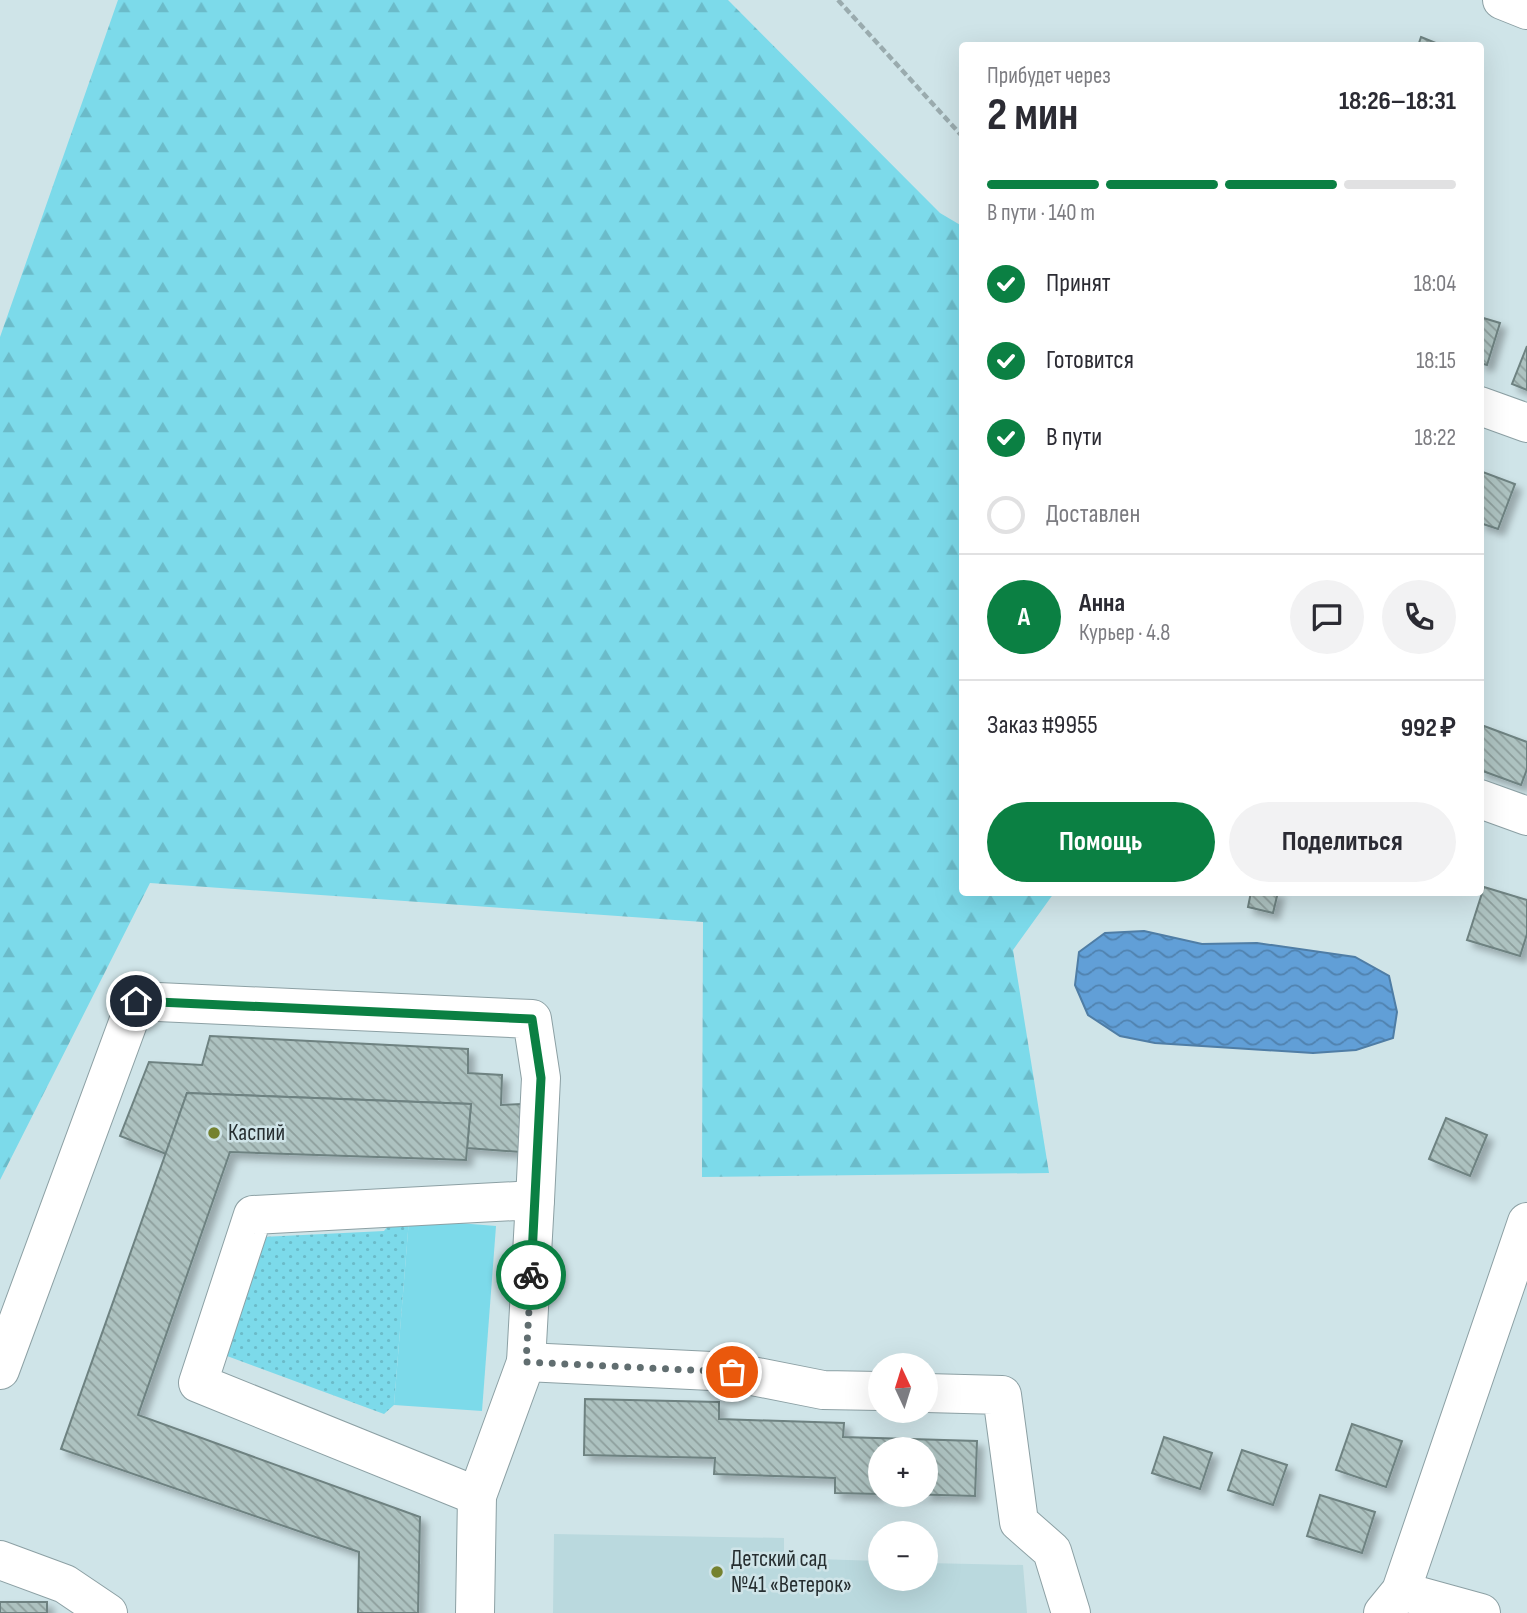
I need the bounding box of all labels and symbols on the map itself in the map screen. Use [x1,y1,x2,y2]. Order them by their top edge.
pin [106,971,166,1031]
place label: Каспий [228,1119,285,1147]
marker: Каспий [206,1125,222,1141]
courier [496,1240,566,1310]
pin [702,1342,762,1402]
north arrow [868,1353,938,1423]
place label: Детский сад №41 «Ветерок» [731,1545,852,1599]
marker: Детский сад №41 «Ветерок» [709,1564,725,1580]

